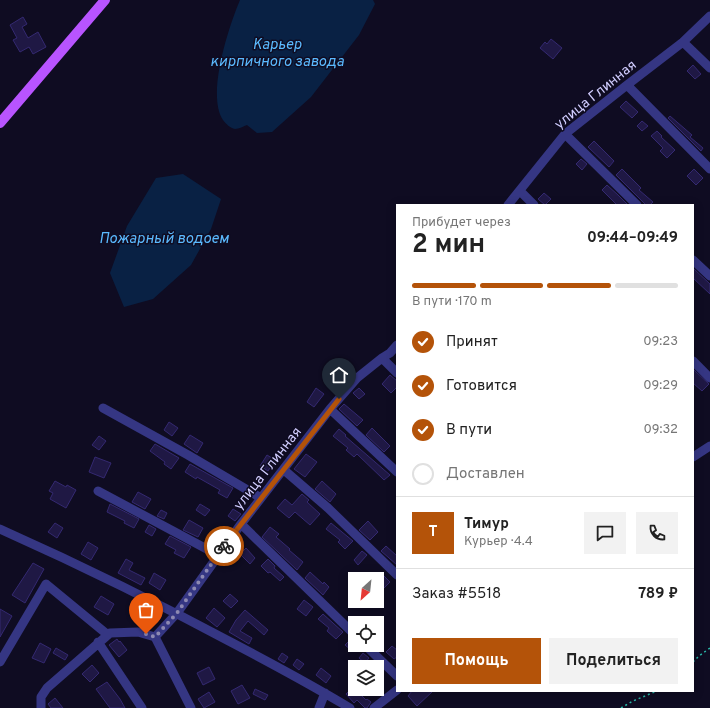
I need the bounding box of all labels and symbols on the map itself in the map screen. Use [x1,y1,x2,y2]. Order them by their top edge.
water label: Карьер кирпичного завода [210,36,344,72]
street label: улица Глинная [552,57,640,133]
water label: Пожарный водоем [99,230,230,249]
pin [322,358,356,399]
street label: улица Глинная [231,424,306,514]
courier [204,526,244,566]
north arrow [348,572,384,608]
pin [129,593,163,634]

